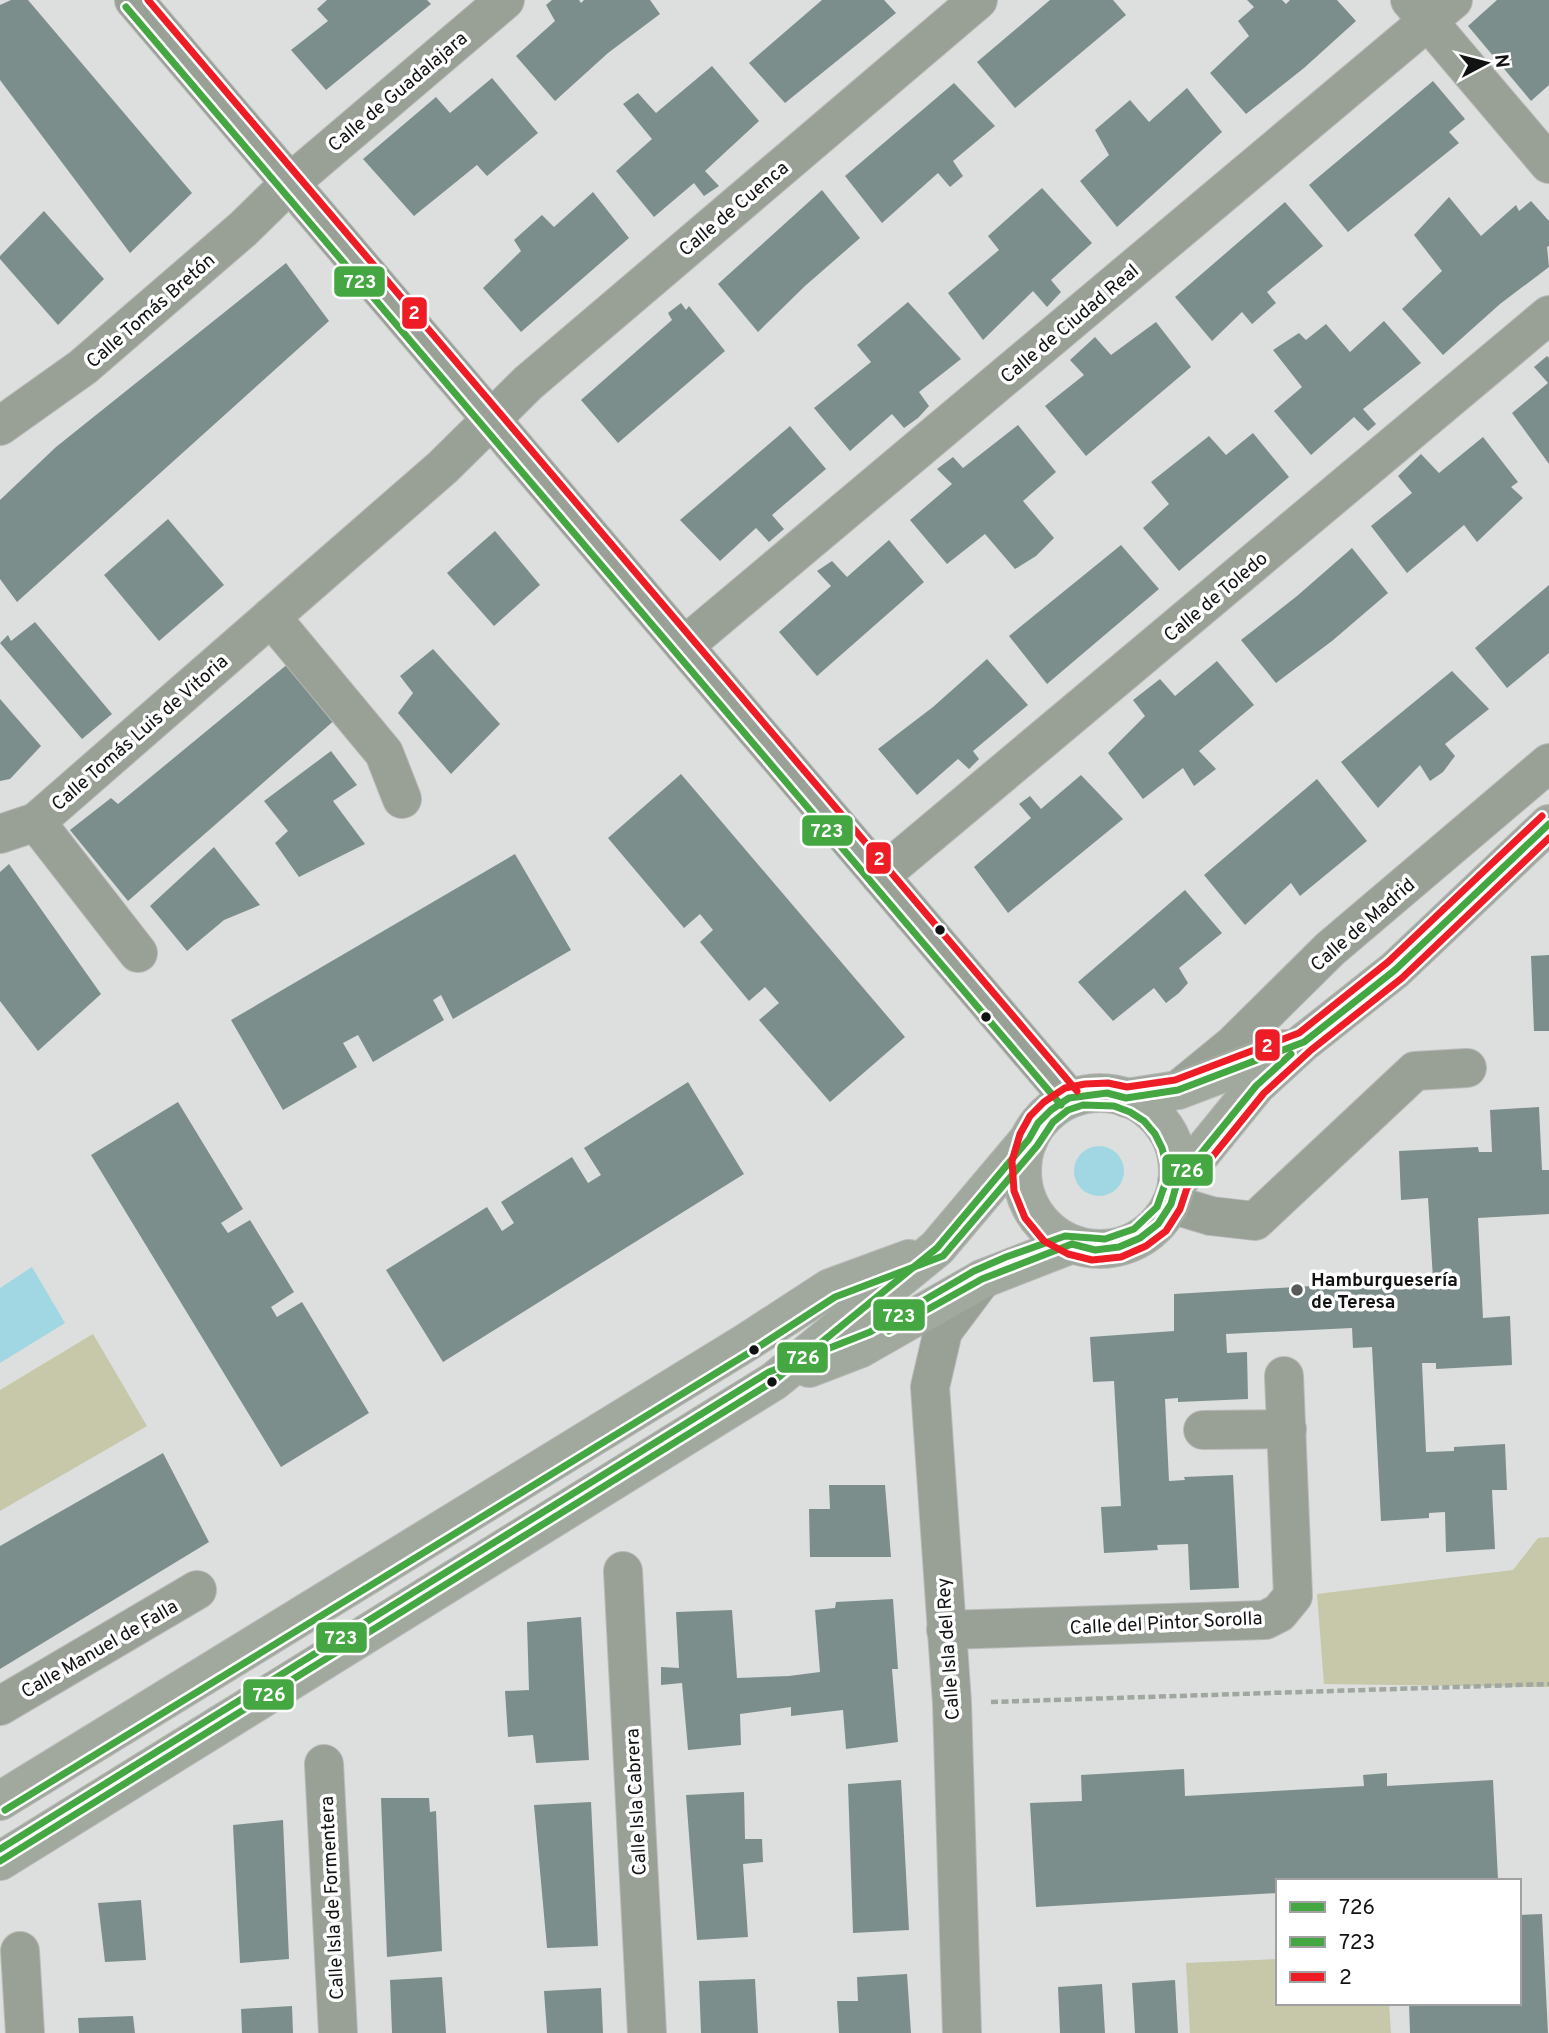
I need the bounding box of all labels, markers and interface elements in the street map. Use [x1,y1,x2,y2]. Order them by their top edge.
street label: Calle de Guadalajara [324,27,473,158]
north arrow [1451,28,1521,98]
text: N [1488,53,1514,69]
street label: Calle de Cuenca [675,157,794,262]
street label: Calle Tomás Bretón [82,249,221,374]
street label: Calle de Ciudad Real [996,260,1144,389]
line badge: 723 [333,265,386,298]
text: 723 [344,271,376,295]
line badge: 2 [401,296,428,330]
text: 2 [408,302,420,326]
street label: Calle de Toledo [1159,547,1273,648]
street label: Calle Tomás Luis de Vitoria [47,650,234,817]
line badge: 723 [801,814,854,847]
text: 723 [811,820,843,844]
line badge: 2 [865,841,892,875]
text: 2 [873,848,885,872]
street label: Calle de Madrid [1306,874,1421,977]
unlabelled marker [933,923,947,937]
unlabelled marker [979,1010,993,1024]
line badge: 2 [1254,1028,1281,1062]
text: 2 [1261,1035,1273,1059]
line badge: 726 [1161,1153,1214,1187]
text: 726 [1170,1160,1204,1184]
place label: Hamburguesería de Teresa [1311,1269,1458,1315]
marker: Hamburguesería de Teresa [1289,1282,1305,1298]
line badge: 723 [872,1298,926,1332]
text: 723 [883,1305,915,1329]
line badge: 726 [776,1341,829,1374]
unlabelled marker [747,1343,761,1357]
text: 726 [786,1347,820,1371]
unlabelled marker [765,1375,779,1389]
street label: Calle Isla del Rey [932,1577,966,1721]
street label: Calle Manuel de Falla [17,1595,183,1704]
street label: Calle del Pintor Sorolla [1069,1607,1263,1641]
line badge: 723 [315,1621,368,1654]
text: 723 [325,1627,357,1651]
line badge: 726 [242,1678,295,1711]
text: 726 [252,1684,286,1708]
street label: Calle Isla Cabrera [621,1728,653,1876]
street label: Calle Isla de Formentera [316,1795,350,2000]
legend [1276,1879,1521,2005]
text: 726 [1339,1895,1375,1922]
text: 723 [1339,1930,1375,1957]
text: 2 [1339,1965,1352,1992]

